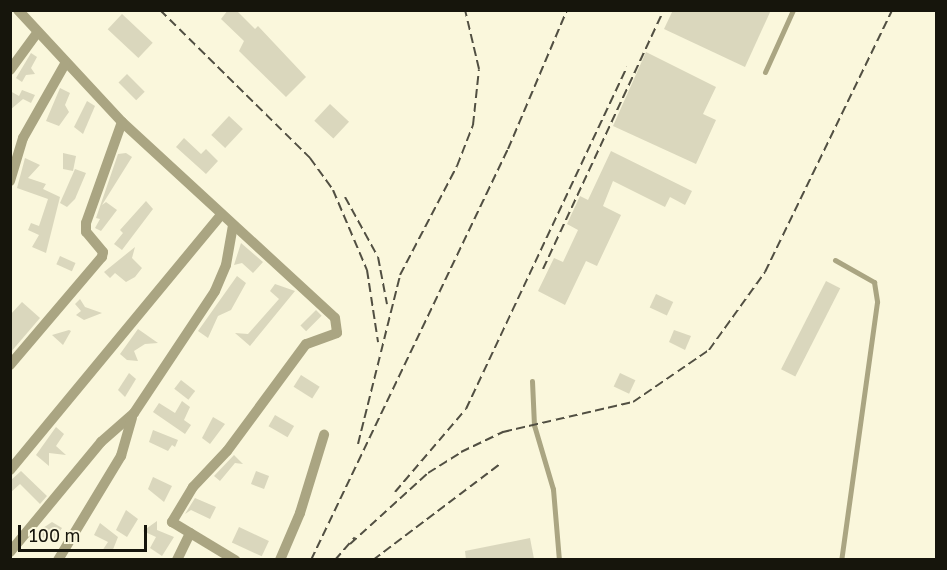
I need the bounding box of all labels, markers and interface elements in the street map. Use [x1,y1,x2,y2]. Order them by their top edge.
scale bar [21,513,150,551]
text: 100 m [29,524,80,546]

